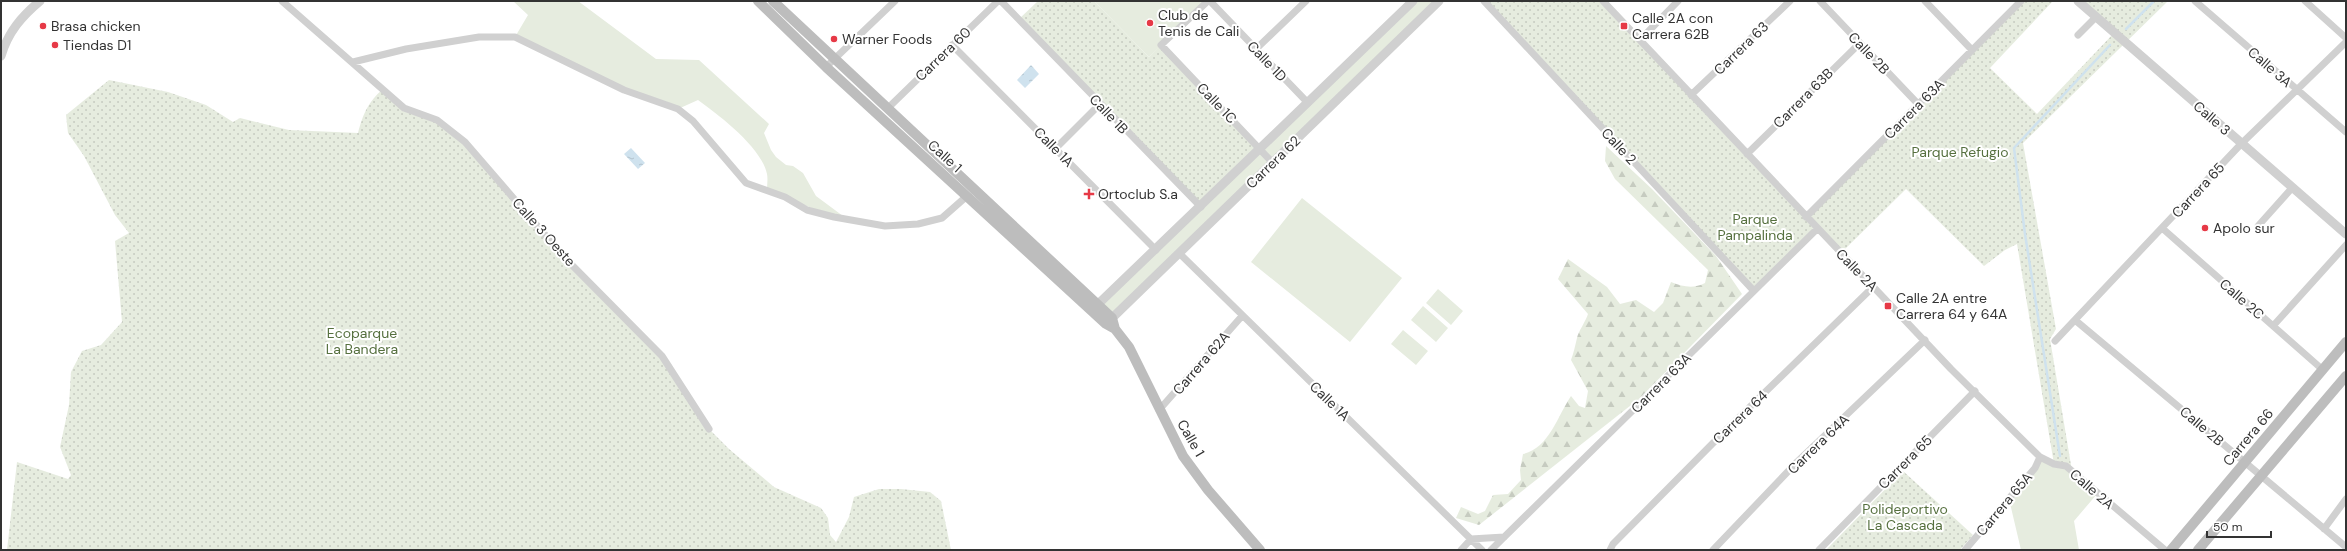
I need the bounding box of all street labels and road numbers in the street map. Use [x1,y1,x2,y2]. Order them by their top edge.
street label: Carrera 63 [1710,17,1772,79]
street label: Carrera 60 [911,23,975,85]
street label: Calle 2B [1844,28,1894,78]
street label: Calle 1D [1243,37,1291,85]
street label: Calle 3A [2244,43,2296,91]
street label: Carrera 63B [1769,64,1837,132]
street label: Carrera 63A [1880,75,1948,143]
street label: Calle 1C [1193,79,1241,127]
street label: Calle 1B [1086,90,1132,138]
street label: Calle 3 [2190,97,2234,139]
street label: Calle 1A [1030,123,1078,171]
street label: Calle 2 [1598,124,1640,168]
street label: Carrera 62 [1242,132,1304,192]
street label: Calle 1 [924,136,966,176]
street label: Carrera 65 [2168,159,2228,221]
street label: Calle 3 Oeste [508,194,580,270]
street label: Calle 2A [1832,245,1882,295]
street label: Calle 2C [2216,275,2268,323]
street label: Carrera 62A [1169,328,1233,398]
street label: Carrera 63A [1627,349,1695,417]
street label: Calle 1A [1306,377,1354,425]
street label: Carrera 64 [1709,386,1772,448]
street label: Calle 2B [2176,402,2228,450]
street label: Carrera 66 [2219,404,2277,470]
street label: Carrera 64A [1783,410,1853,478]
street label: Calle 1 [1173,416,1209,460]
street label: Carrera 65 [1874,431,1936,493]
street label: Calle 2A [2066,465,2118,513]
street label: Carrera 65A [1972,468,2036,540]

